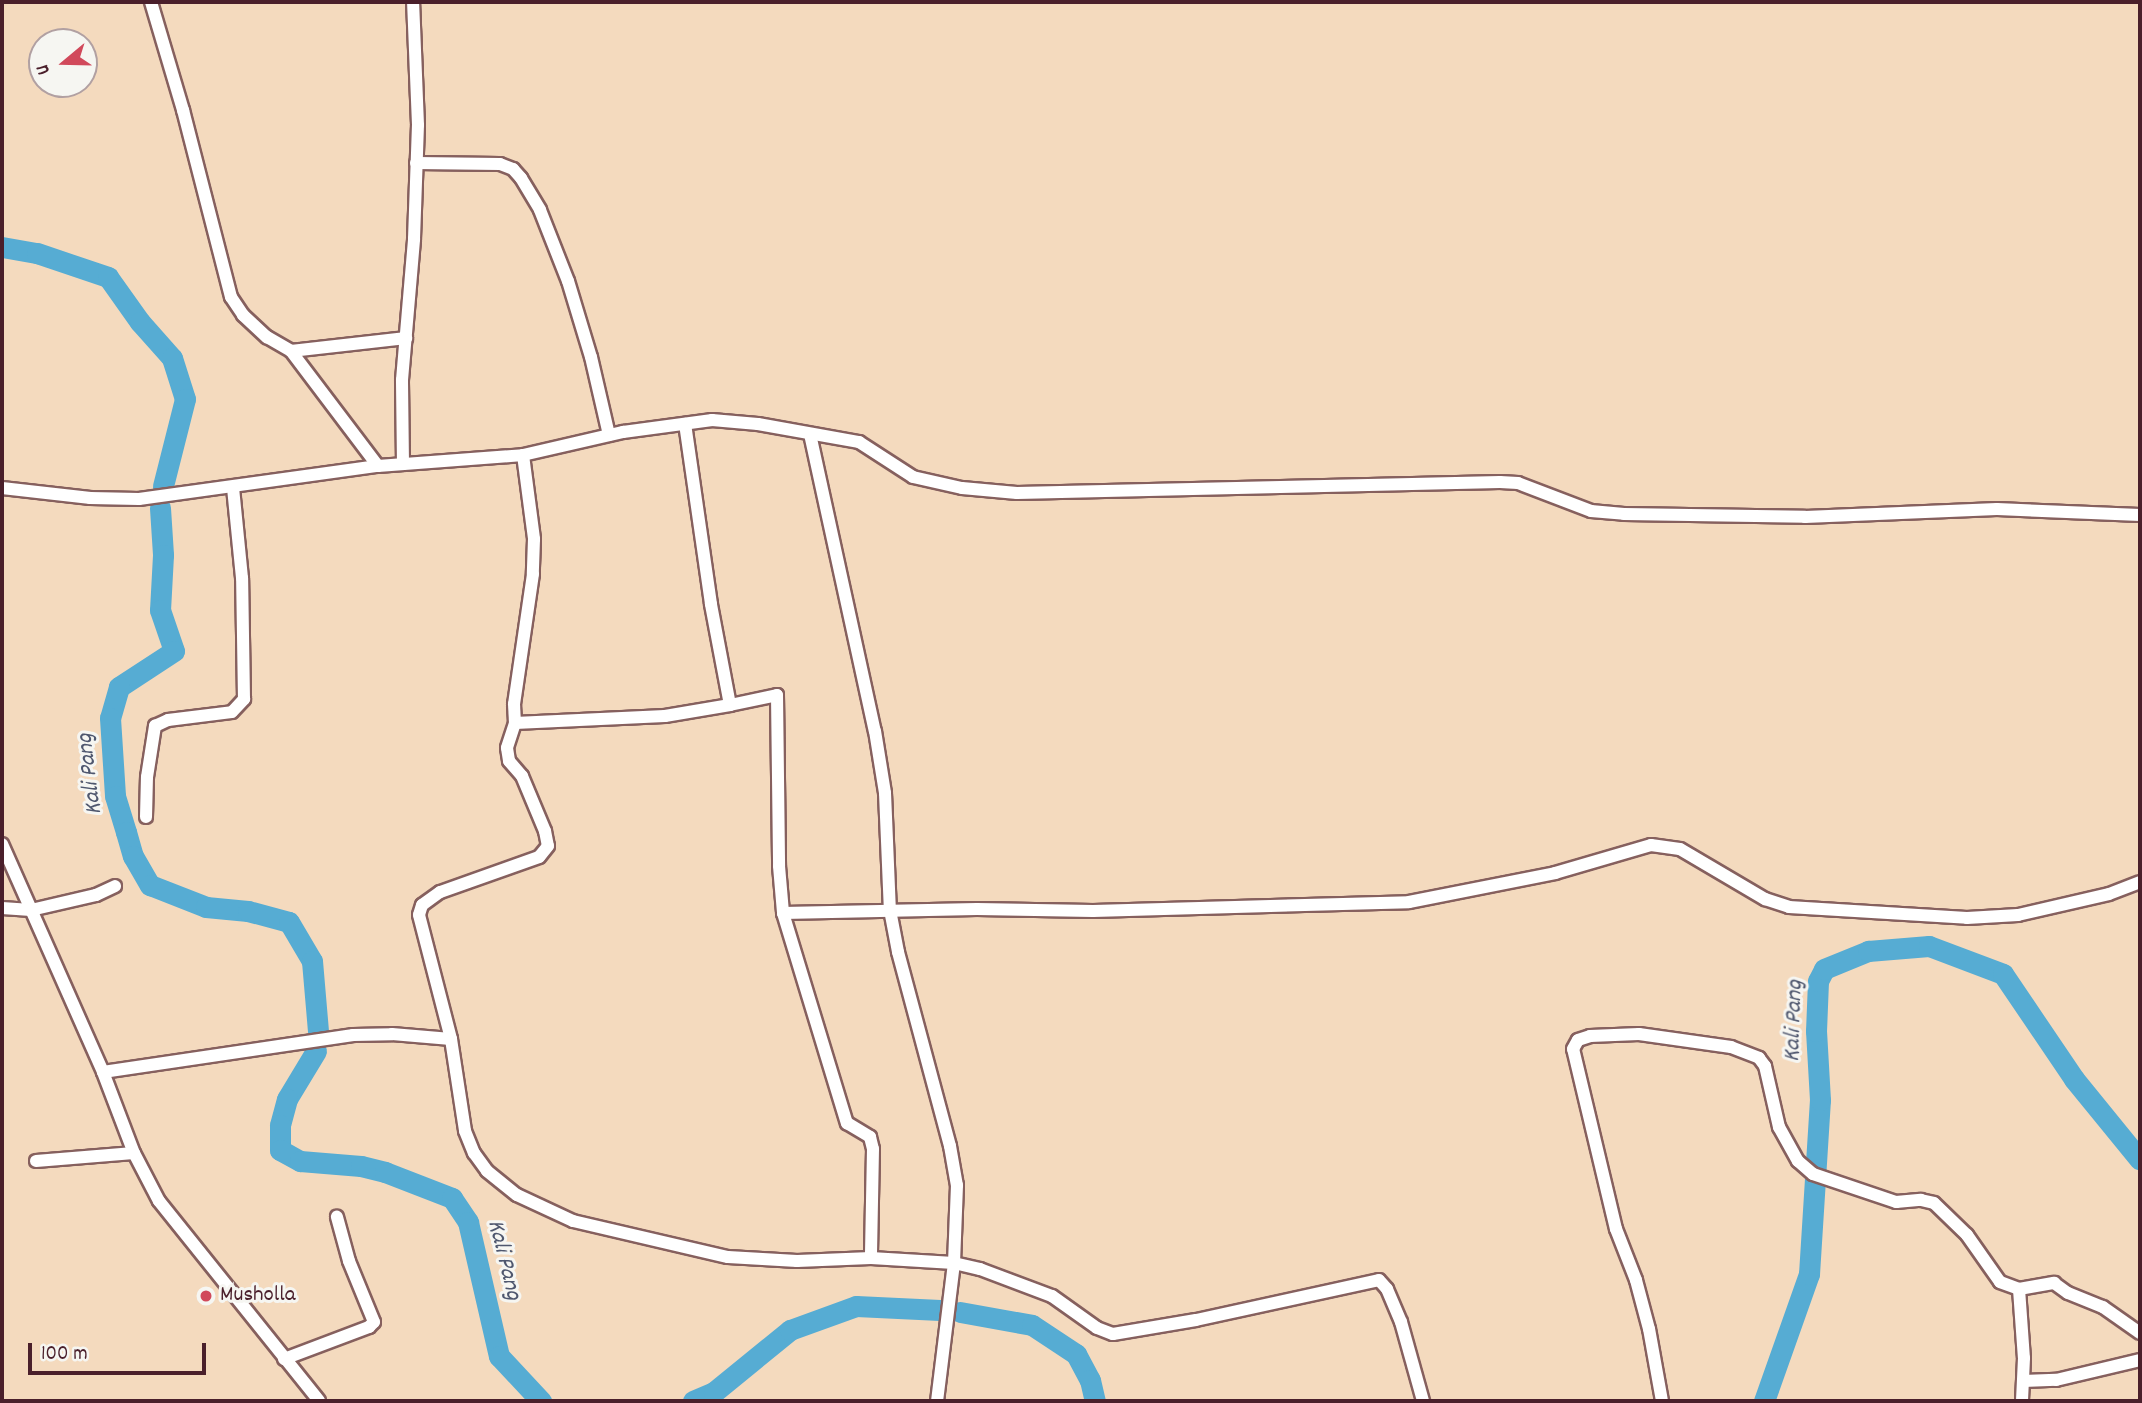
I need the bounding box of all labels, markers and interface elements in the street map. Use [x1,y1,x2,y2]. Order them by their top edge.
north arrow [28,28,98,98]
text: U [30,61,59,78]
water label: Kali Pang [72,732,110,816]
water label: Kali Pang [1779,980,1811,1062]
water label: Kali Pang [479,1217,527,1303]
place label: Musholla [220,1282,296,1310]
marker: Musholla [198,1288,214,1304]
scale bar [32,1330,210,1374]
text: 100 m [41,1340,88,1370]

